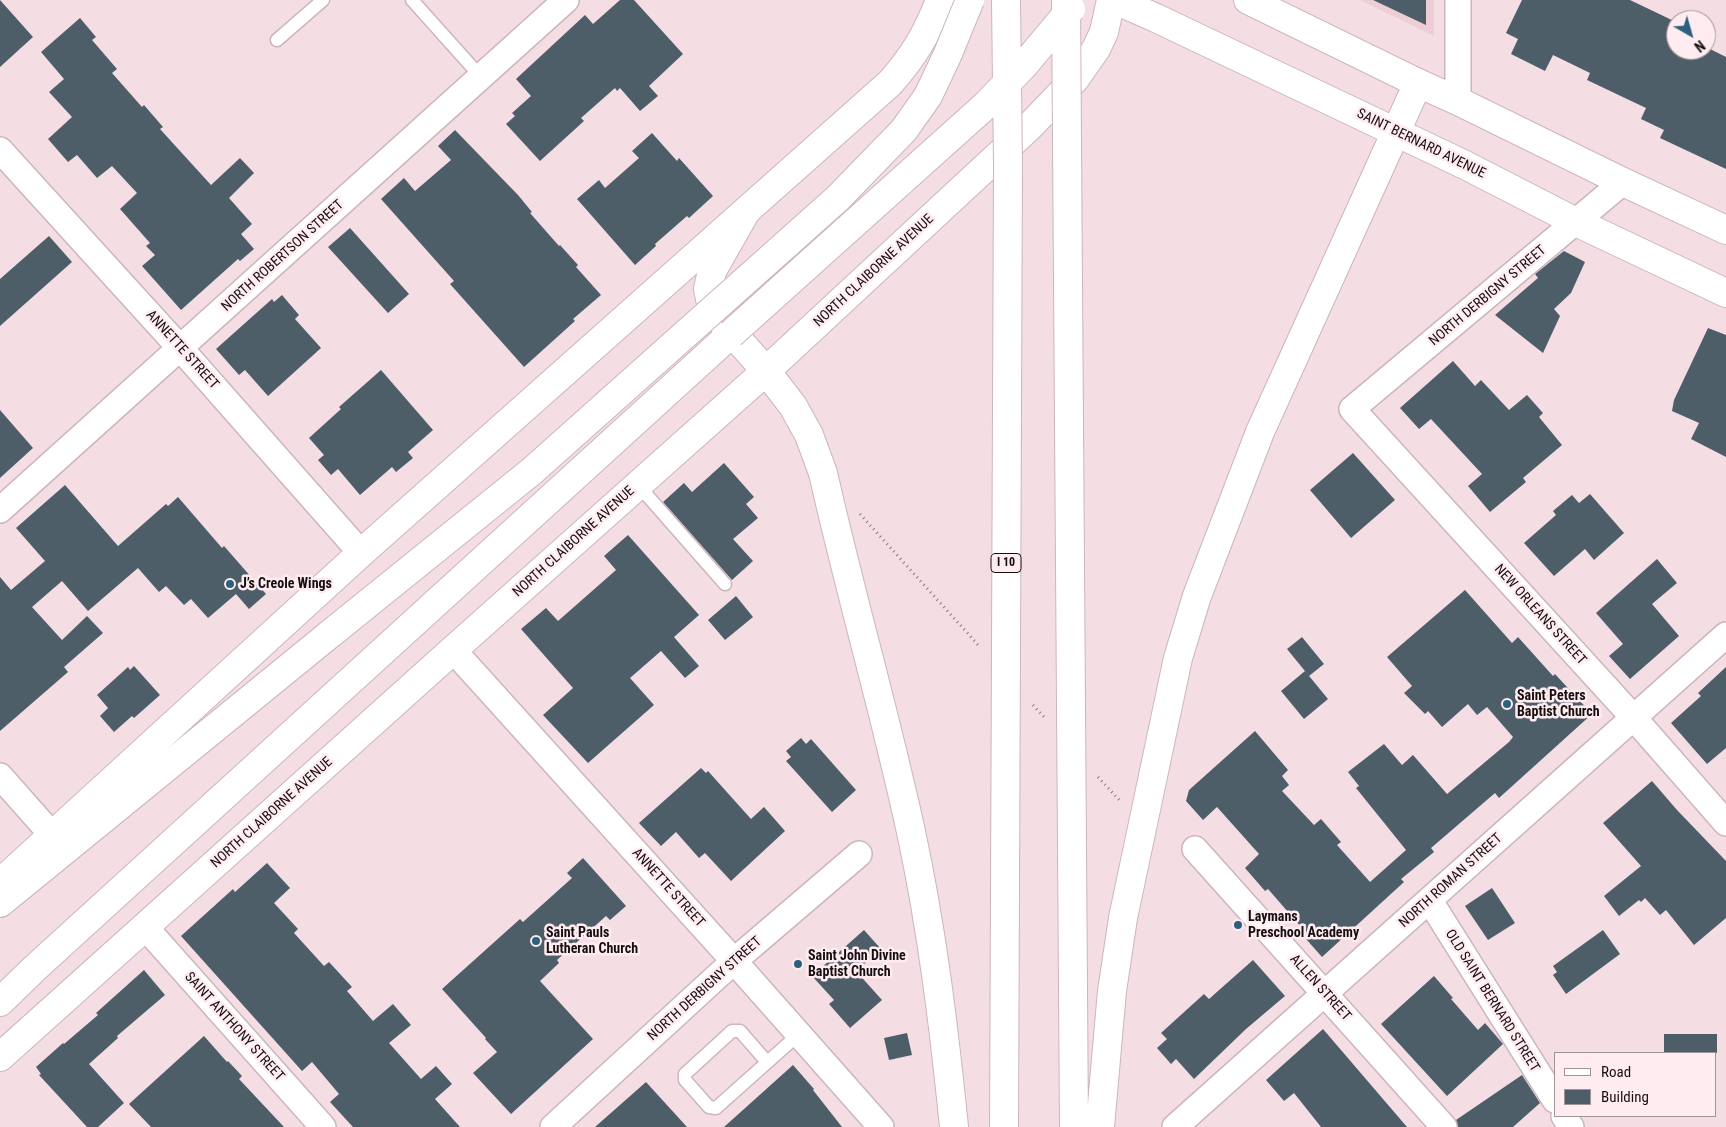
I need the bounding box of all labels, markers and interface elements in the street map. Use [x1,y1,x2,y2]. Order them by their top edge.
north arrow [1666,10,1716,60]
text: N [1691,37,1708,55]
street label: SAINT BERNARD AVENUE [1354,106,1488,182]
street label: NORTH ROBERTSON STREET [218,197,348,315]
street label: NORTH CLAIBORNE AVENUE [811,211,937,331]
street label: NORTH DERBIGNY STREET [1426,242,1550,350]
street label: ANNETTE STREET [142,307,222,393]
street label: NORTH CLAIBORNE AVENUE [510,483,638,601]
road number: I 10 [991,554,1021,572]
street label: NEW ORLEANS STREET [1490,561,1590,669]
place label: J’s Creole Wings [240,576,332,592]
marker: J’s Creole Wings [224,578,236,590]
place label: Saint Peters Baptist Church [1517,688,1600,720]
marker: Saint Peters Baptist Church [1501,698,1513,710]
street label: NORTH CLAIBORNE AVENUE [208,754,336,872]
street label: NORTH ROMAN STREET [1396,830,1506,932]
street label: ANNETTE STREET [628,845,708,931]
place label: Laymans Preschool Academy [1248,909,1359,942]
marker: Laymans Preschool Academy [1232,919,1244,931]
place label: Saint Pauls Lutheran Church [546,925,638,958]
street label: OLD SAINT BERNARD STREET [1441,927,1543,1075]
street label: NORTH DERBIGNY STREET [645,933,765,1045]
marker: Saint Pauls Lutheran Church [530,935,542,947]
place label: Saint John Divine Baptist Church [808,948,906,980]
street label: ALLEN STREET [1286,951,1354,1025]
marker: Saint John Divine Baptist Church [792,958,804,970]
street label: SAINT ANTHONY STREET [181,969,287,1085]
legend [1554,1052,1716,1117]
text: Road [1601,1063,1631,1081]
text: Building [1601,1088,1649,1106]

